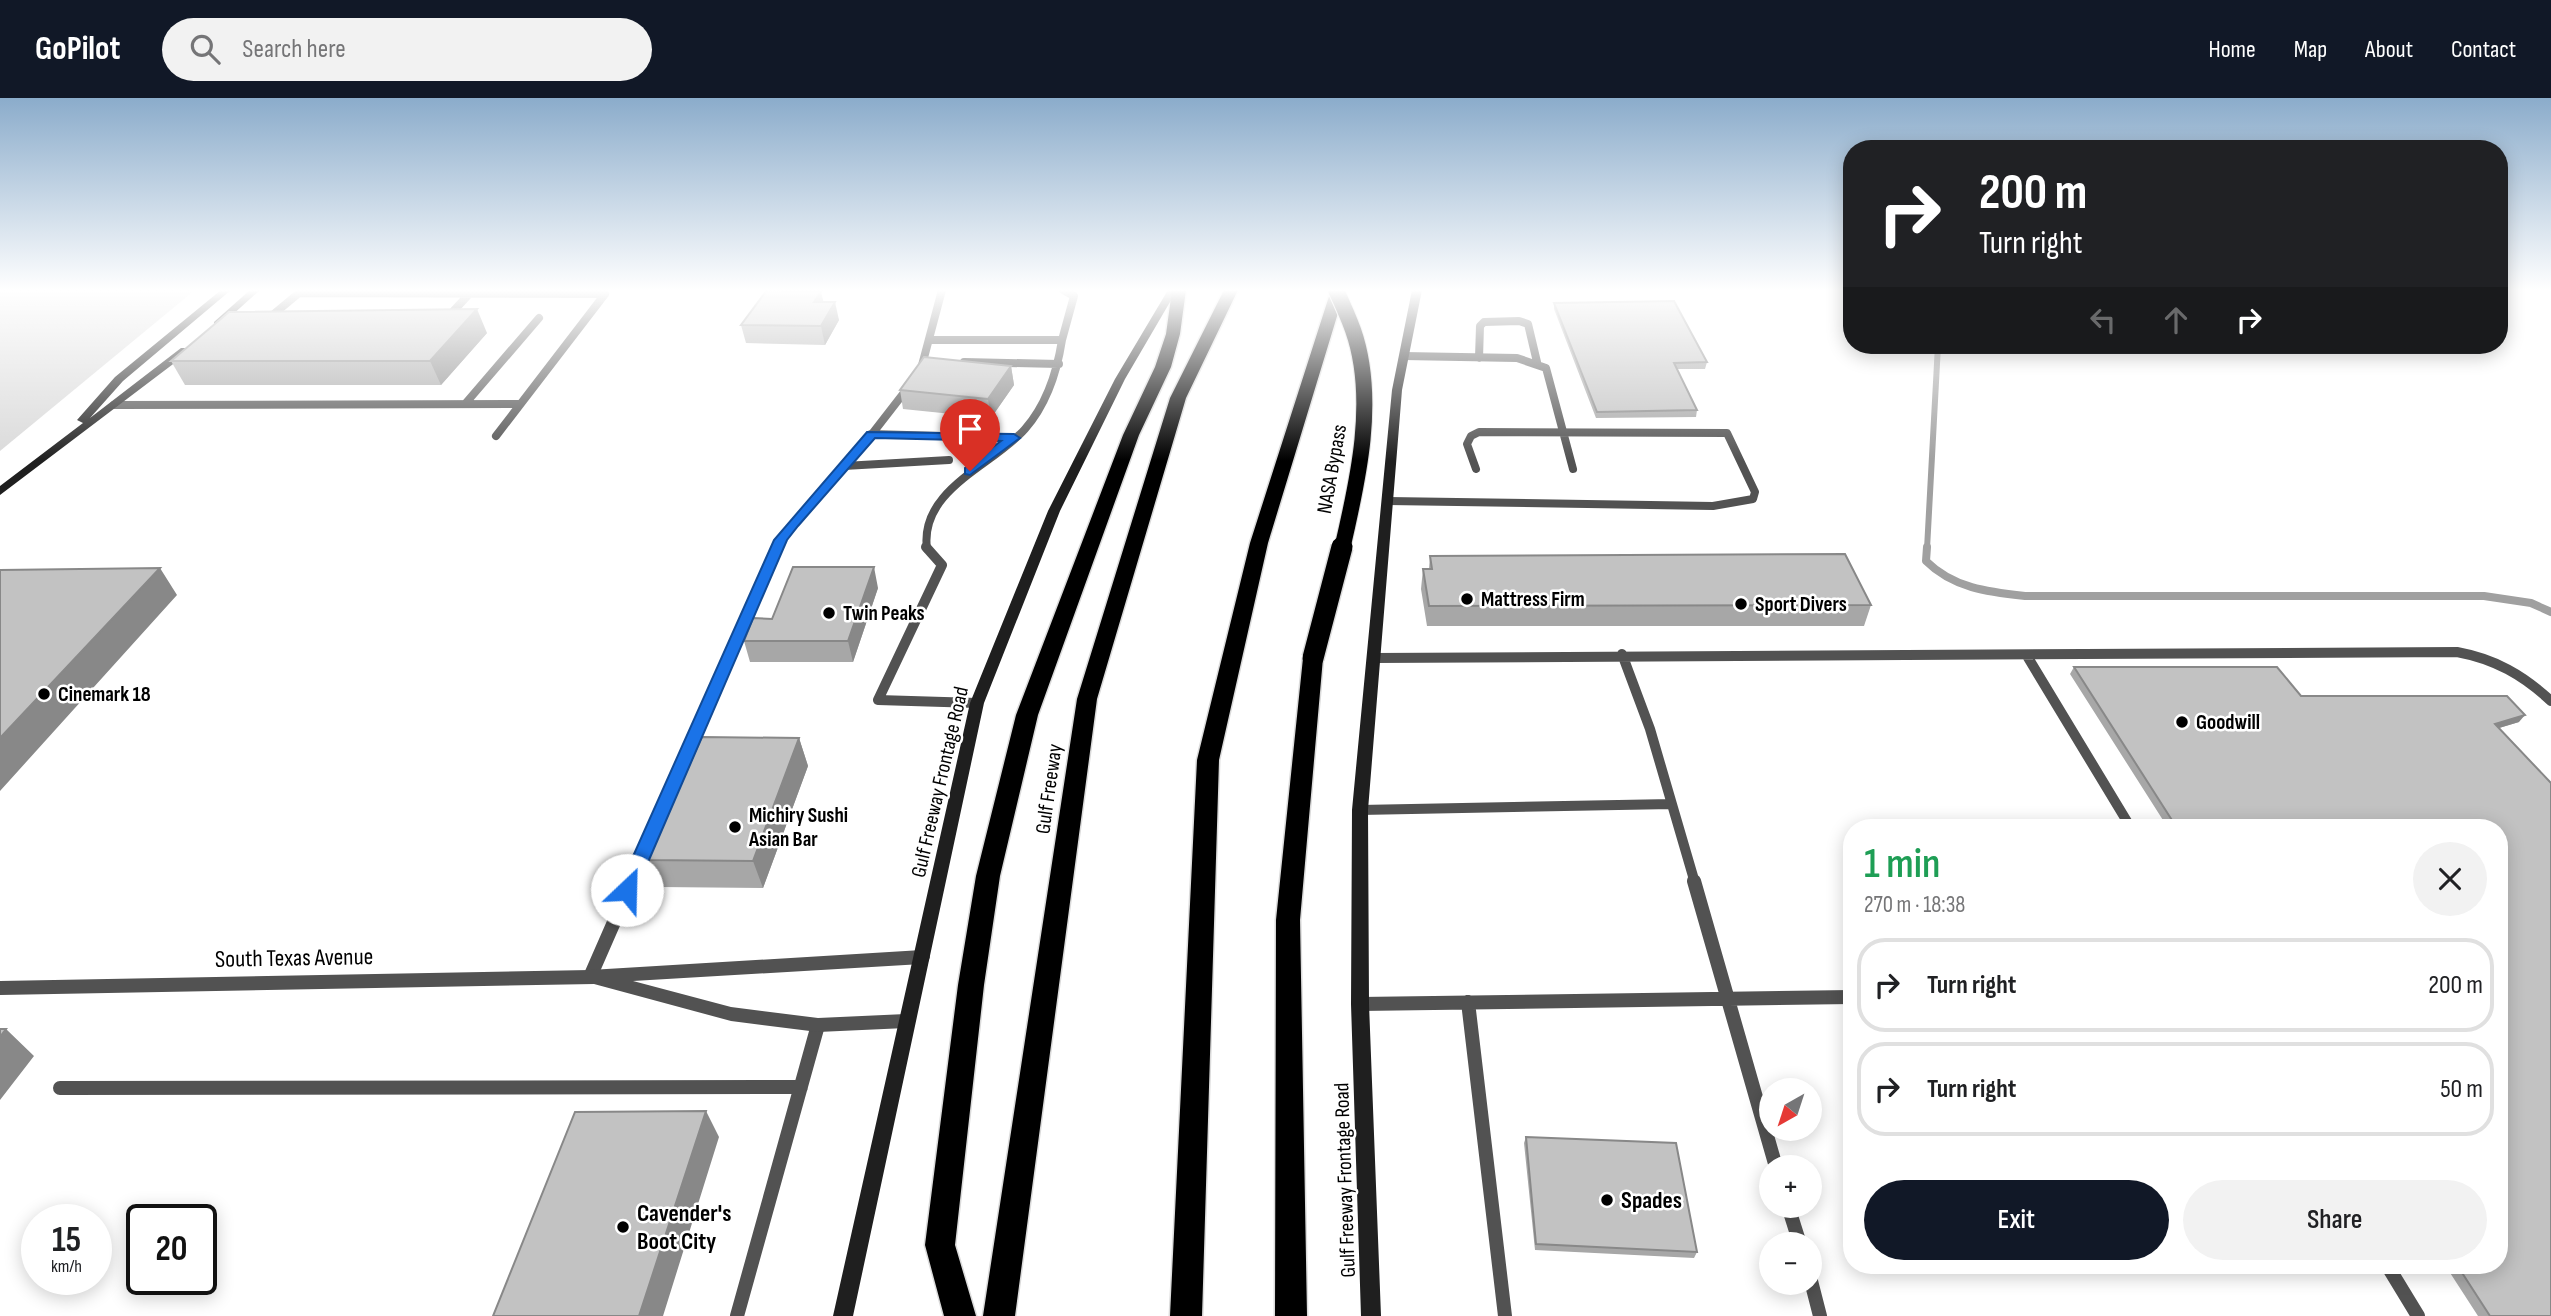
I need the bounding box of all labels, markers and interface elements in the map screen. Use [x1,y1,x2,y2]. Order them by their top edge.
search box [162,18,652,81]
text: GoPilot [35,29,120,69]
icon: search [186,30,224,68]
text: Search here [242,34,346,65]
text: Home [2208,35,2256,64]
text: Map [2294,35,2327,64]
text: About [2365,35,2413,64]
text: Contact [2451,35,2516,64]
text: 200 m [1979,164,2087,223]
icon: right [1864,168,1955,259]
text: Turn right [1979,224,2083,263]
icon: left [2084,301,2122,339]
icon: ahead [2157,301,2195,339]
icon: right [2230,301,2268,339]
pin [940,399,1000,471]
icon: arrive [951,410,989,448]
street label: NASA Bypass [1312,423,1352,515]
place label: Mattress Firm [1481,587,1585,612]
marker: Mattress Firm [1459,591,1475,607]
place label: Sport Divers [1755,592,1847,617]
marker: Sport Divers [1733,596,1749,612]
place label: Twin Peaks [843,601,925,626]
marker: Twin Peaks [821,605,837,621]
place label: Cinemark 18 [58,682,151,707]
street label: Gulf Freeway Frontage Road [906,684,974,880]
marker: Cinemark 18 [36,686,52,702]
place label: Goodwill [2196,710,2260,735]
marker: Goodwill [2174,714,2190,730]
street label: Gulf Freeway [1030,742,1068,836]
place label: Michiry Sushi Asian Bar [748,803,848,852]
marker: Michiry Sushi Asian Bar [727,819,743,835]
text: 1 min [1864,839,1940,890]
button: close [2413,842,2487,916]
position arrow [590,853,664,927]
text: 270 m · 18:38 [1864,891,1965,919]
street label: South Texas Avenue [215,942,373,974]
icon: right [1868,966,1906,1004]
text: Turn right [1927,970,2016,1001]
text: 200 m [2428,970,2483,1001]
icon: right [1868,1070,1906,1108]
text: Turn right [1927,1074,2016,1105]
text: 50 m [2440,1074,2483,1105]
north arrow [1759,1078,1822,1141]
map controls [1759,1078,1822,1295]
street label: Gulf Freeway Frontage Road [1329,1082,1361,1278]
button: + [1759,1155,1822,1218]
button: Exit [1864,1180,2169,1260]
button: Share [2183,1180,2487,1260]
place label: Spades [1621,1186,1682,1215]
marker: Spades [1599,1192,1615,1208]
place label: Cavender's Boot City [637,1199,731,1256]
speed limit sign: 20 [126,1204,217,1295]
text: 15 [52,1219,81,1262]
marker: Cavender's Boot City [615,1219,631,1235]
button: − [1759,1232,1822,1295]
text: km/h [51,1256,82,1277]

